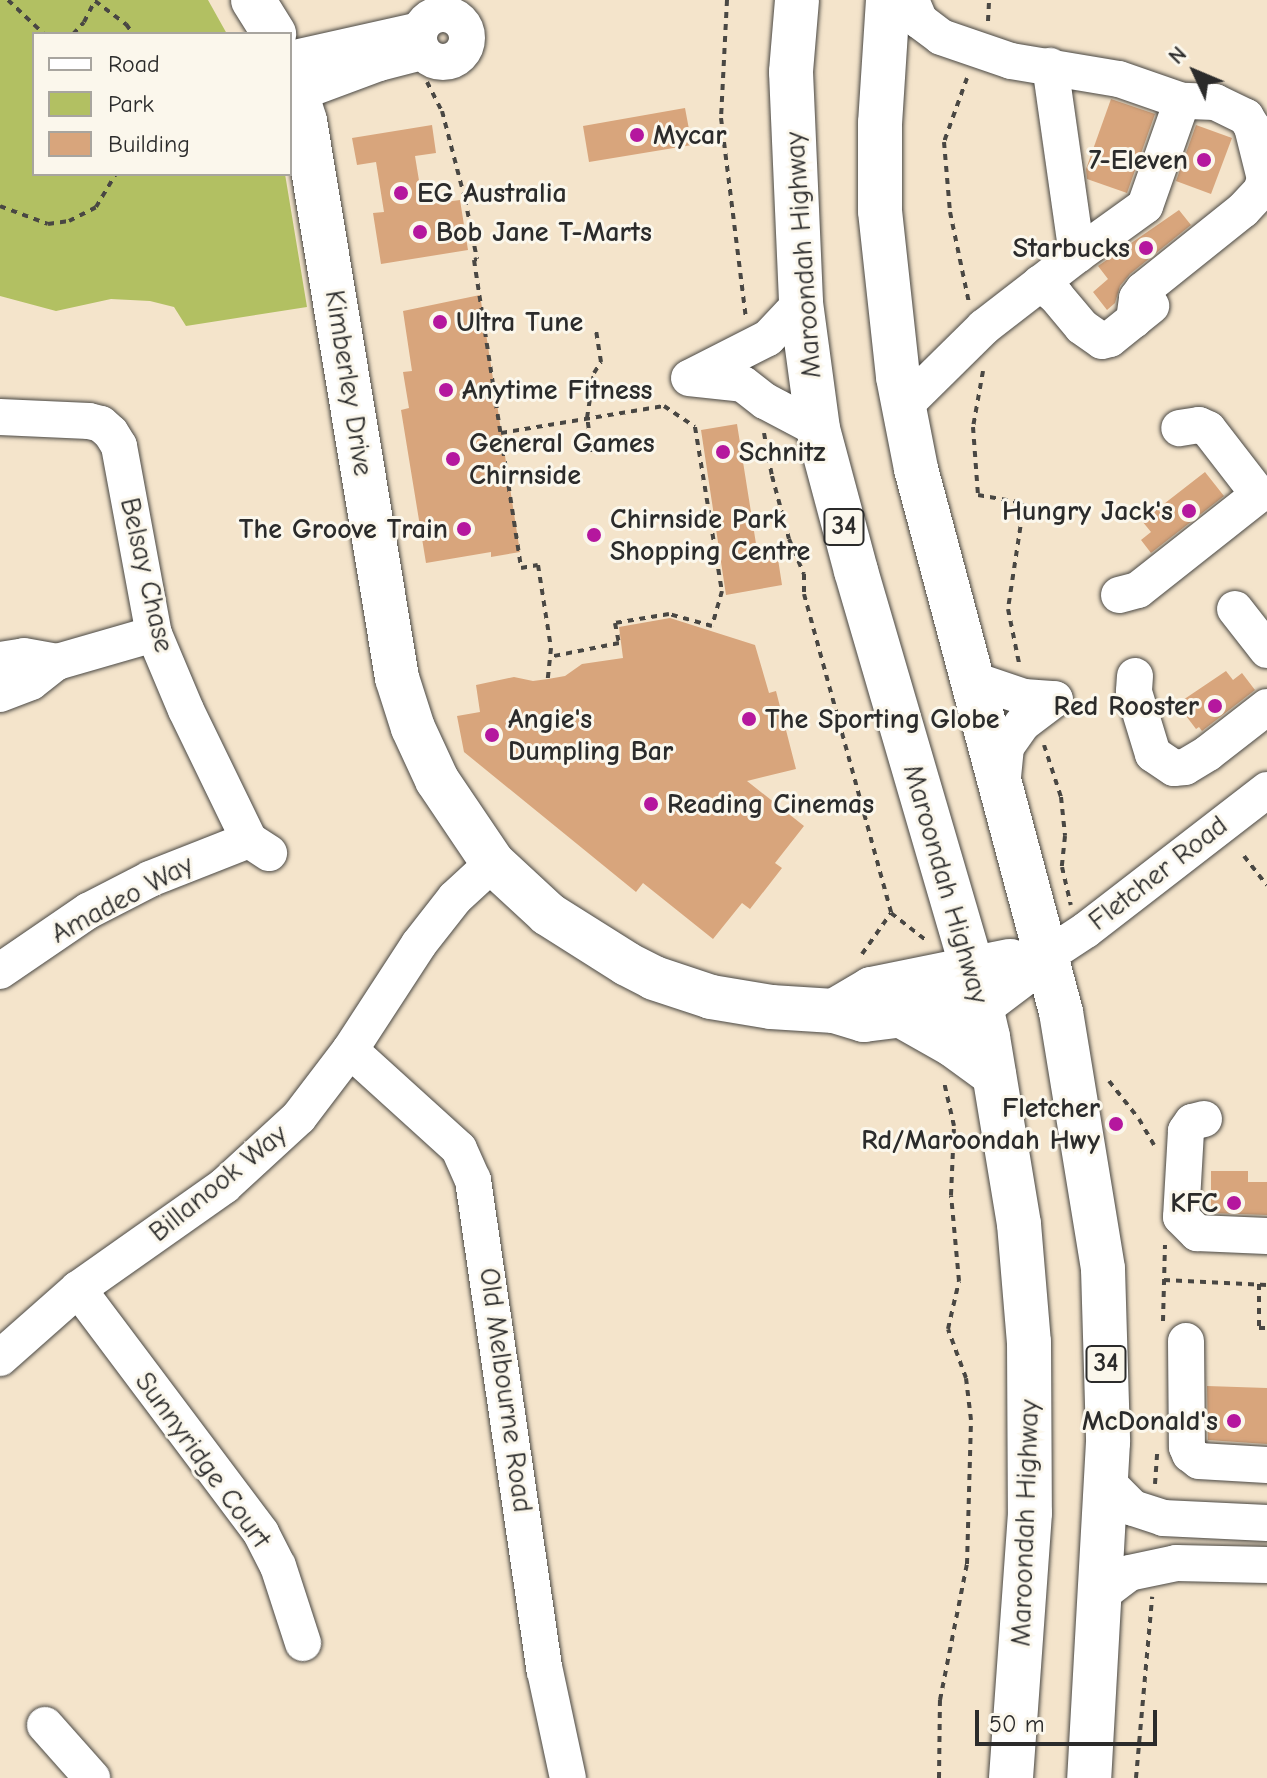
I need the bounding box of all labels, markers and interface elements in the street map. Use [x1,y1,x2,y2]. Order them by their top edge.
legend [32,32,292,176]
north arrow [1155,32,1235,112]
text: N [1163,41,1192,70]
text: Road [108,50,160,78]
text: Park [108,90,154,118]
place label: Mycar [653,118,727,152]
marker: Mycar [628,126,646,144]
text: Building [108,130,190,158]
street label: Maroondah Highway [778,131,828,379]
place label: 7-Eleven [1089,143,1188,177]
marker: 7-Eleven [1195,151,1213,169]
place label: EG Australia [417,176,567,210]
marker: EG Australia [392,184,410,202]
place label: Bob Jane T-Marts [436,215,652,249]
marker: Bob Jane T-Marts [411,223,429,241]
place label: Starbucks [1013,231,1130,265]
marker: Starbucks [1137,239,1155,257]
street label: Kimberley Drive [318,288,380,478]
place label: Ultra Tune [456,305,583,339]
marker: Ultra Tune [431,313,449,331]
place label: Anytime Fitness [462,373,652,407]
marker: Anytime Fitness [437,381,455,399]
place label: General Games Chirnside [469,426,655,492]
place label: Schnitz [739,435,825,469]
marker: Schnitz [714,443,732,461]
marker: General Games Chirnside [444,450,462,468]
street label: Belsay Chase [113,494,181,656]
place label: Hungry Jack's [1002,494,1173,528]
place label: Chirnside Park Shopping Centre [610,502,810,568]
marker: Hungry Jack's [1180,502,1198,520]
road number: 34 [822,505,866,549]
place label: The Groove Train [239,512,448,546]
marker: The Groove Train [455,520,473,538]
marker: Chirnside Park Shopping Centre [585,526,603,544]
place label: Red Rooster [1054,689,1199,723]
marker: Red Rooster [1206,697,1224,715]
place label: Angie's Dumpling Bar [508,702,673,768]
place label: The Sporting Globe [765,702,1000,736]
marker: The Sporting Globe [740,710,758,728]
marker: Angie's Dumpling Bar [483,726,501,744]
street label: Maroondah Highway [896,761,996,1007]
place label: Reading Cinemas [667,787,874,821]
marker: Reading Cinemas [642,795,660,813]
street label: Fletcher Road [1082,808,1234,938]
street label: Amadeo Way [45,847,199,951]
place label: Fletcher Rd/Maroondah Hwy [861,1091,1100,1157]
marker: Fletcher Rd/Maroondah Hwy [1107,1115,1125,1133]
street label: Billanook Way [142,1117,294,1249]
place label: KFC [1170,1186,1218,1220]
marker: KFC [1225,1194,1243,1212]
street label: Old Melbourne Road [472,1266,540,1514]
road number: 34 [1084,1342,1128,1386]
street label: Sunnyridge Court [128,1365,278,1555]
street label: Maroondah Highway [1004,1399,1046,1647]
place label: McDonald's [1082,1404,1218,1438]
marker: McDonald's [1225,1412,1243,1430]
scale bar [979,1694,1161,1744]
text: 50 m [989,1710,1045,1738]

